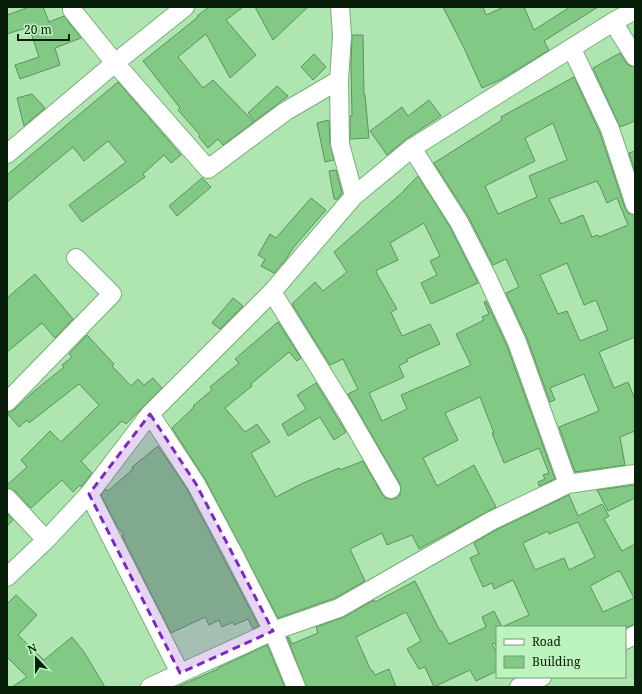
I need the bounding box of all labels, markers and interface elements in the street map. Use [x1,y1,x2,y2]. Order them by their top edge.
scale bar [18,16,69,42]
text: 20 m [24,21,52,38]
legend [496,626,626,678]
text: Road [532,633,562,650]
north arrow [16,638,56,678]
text: N [25,640,39,657]
text: Building [532,653,581,670]

